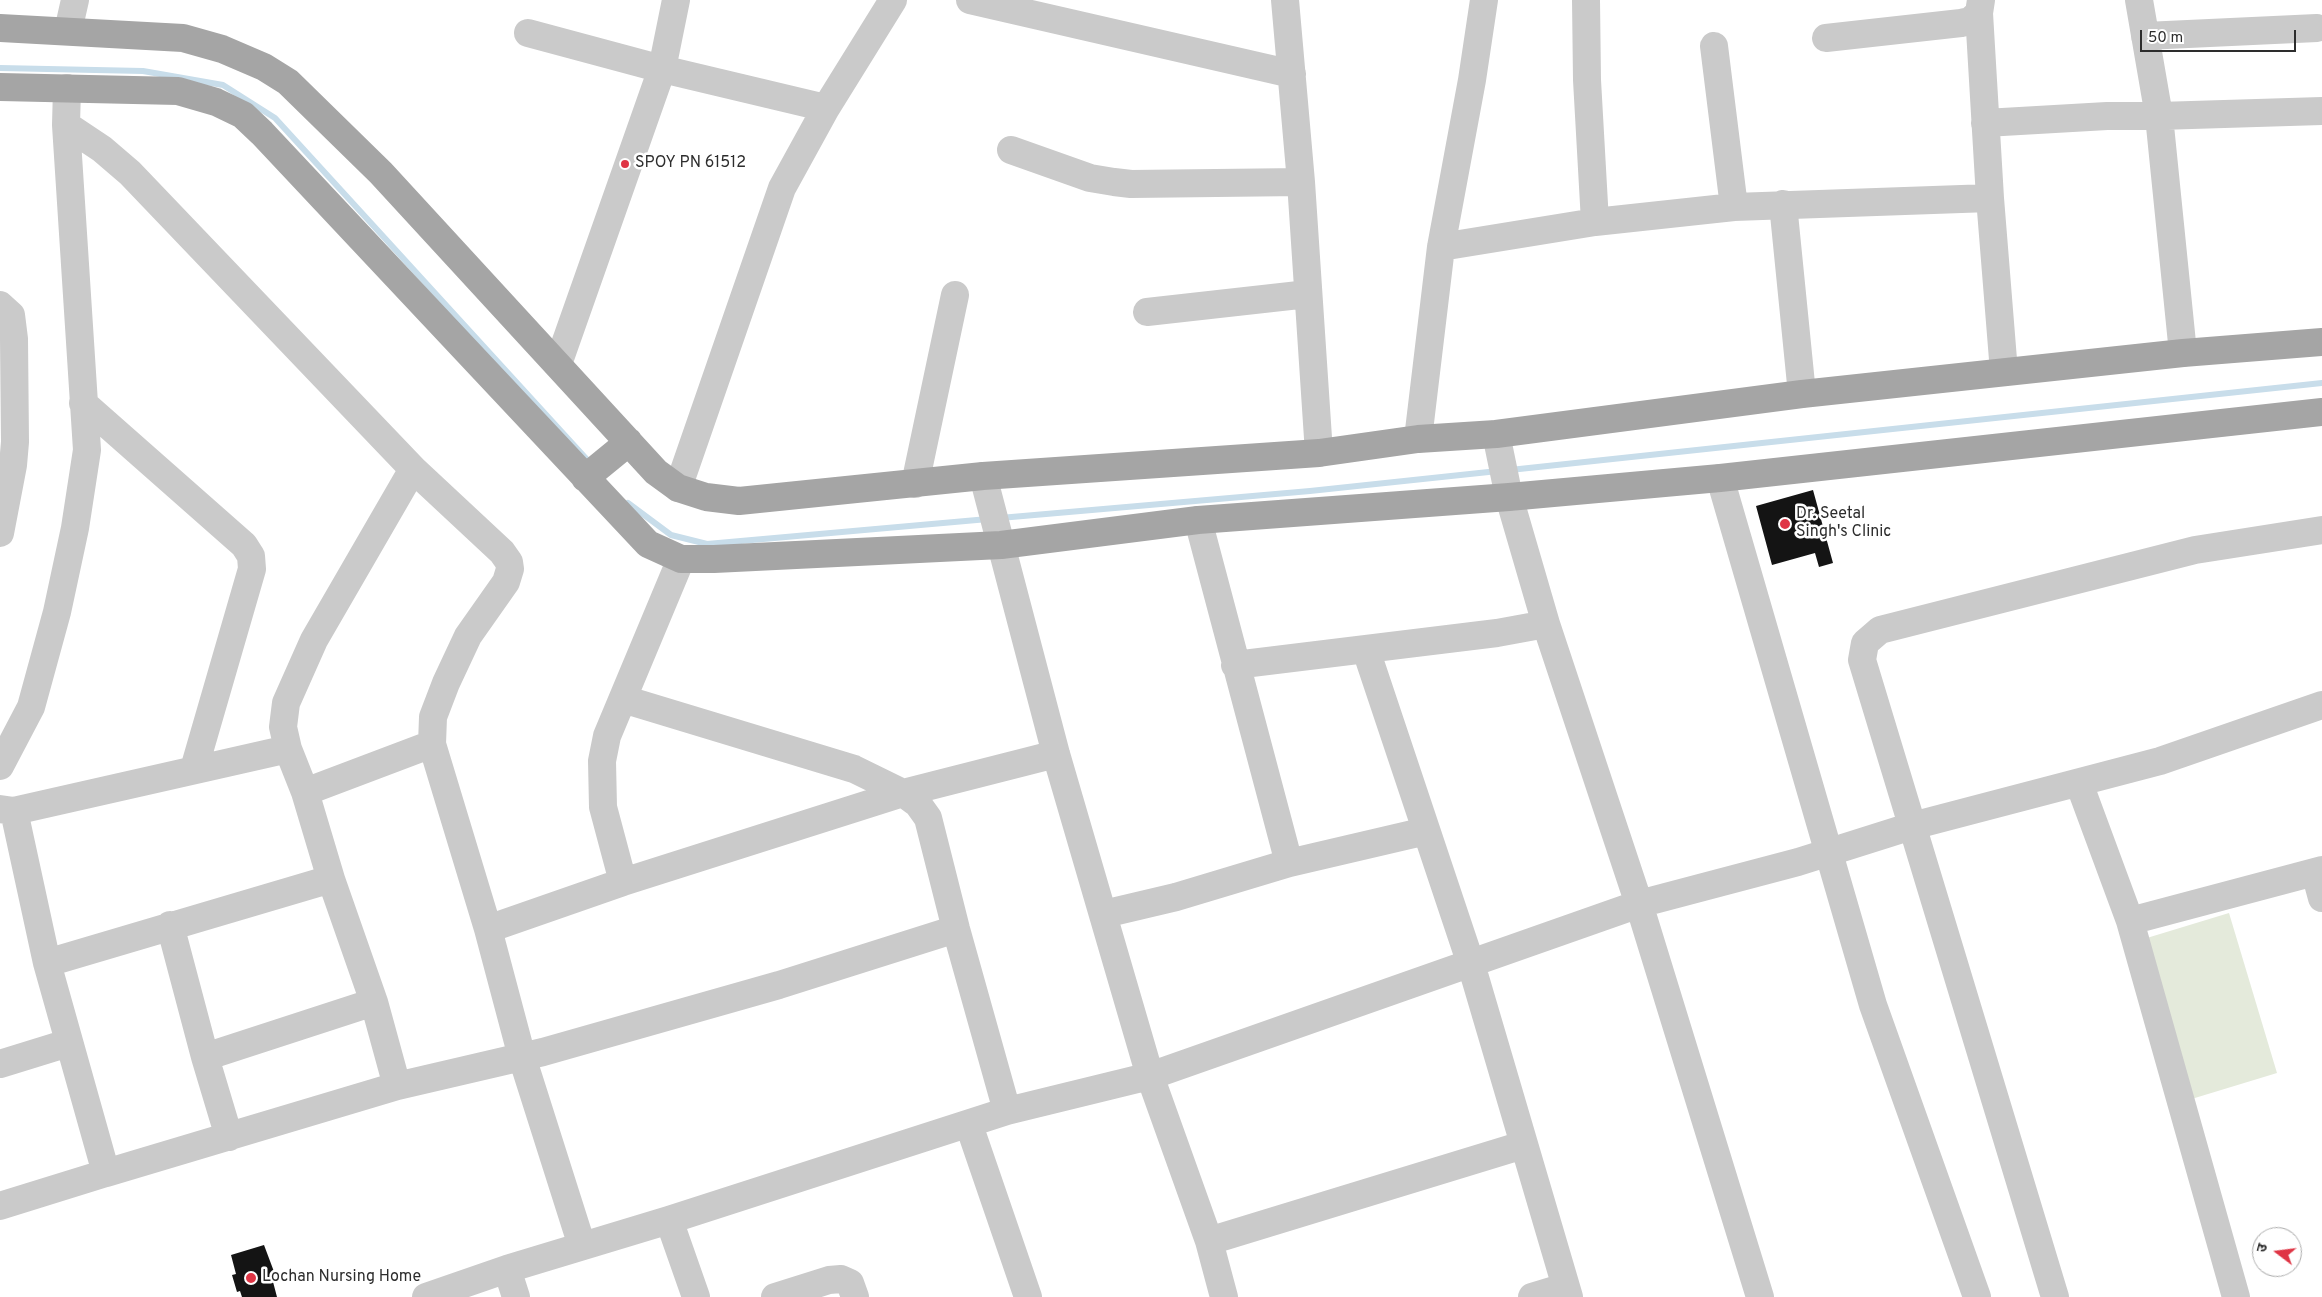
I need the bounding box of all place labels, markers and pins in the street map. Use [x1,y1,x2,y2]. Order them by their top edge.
place label: SPOY PN 61512 [635,154,746,174]
marker: SPOY PN 61512 [619,158,631,170]
place label: Dr. Seetal Singh's Clinic [1796,505,1891,543]
marker: Dr. Seetal Singh's Clinic [1778,517,1792,531]
place label: Lochan Nursing Home [262,1268,421,1288]
marker: Lochan Nursing Home [244,1271,258,1285]

